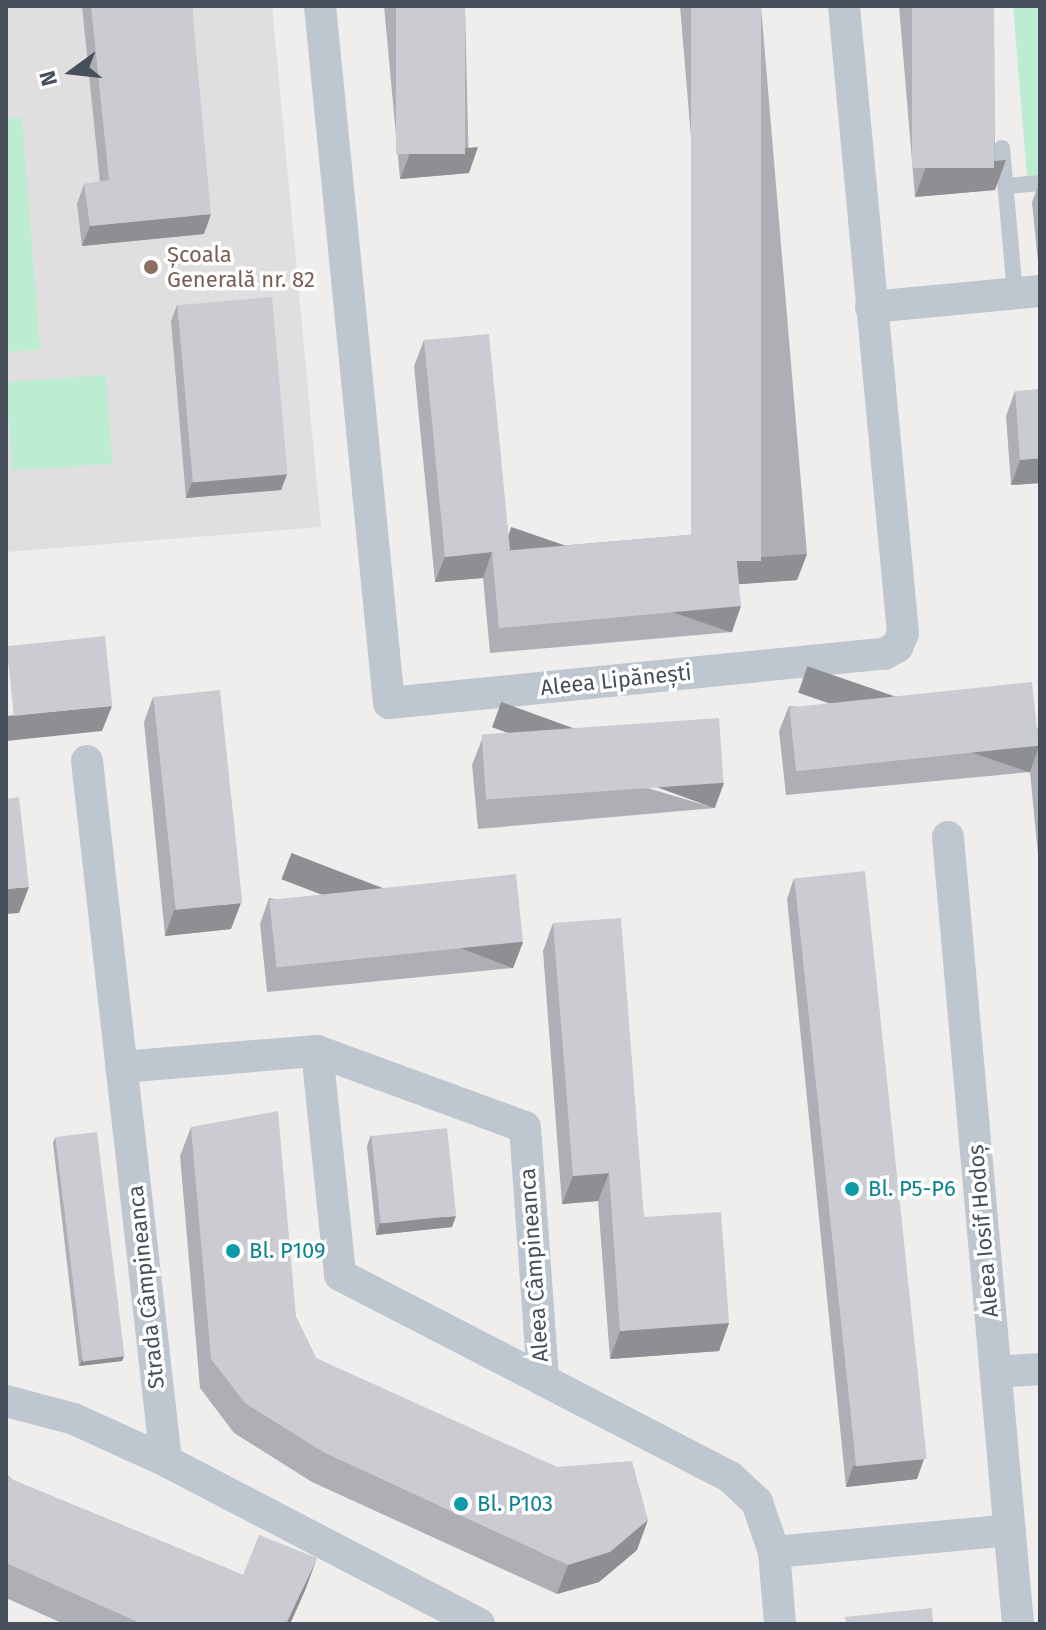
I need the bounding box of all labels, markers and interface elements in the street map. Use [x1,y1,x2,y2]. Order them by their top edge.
north arrow [32,32,112,112]
text: N [33,68,63,89]
place label: Școala Generală nr. 82 [167,241,315,292]
marker: Școala Generală nr. 82 [142,258,160,276]
street label: Aleea Lipănești [539,659,693,701]
street label: Aleea Iosif Hodoș [962,1143,1004,1319]
street label: Aleea Câmpineanca [514,1167,554,1363]
place label: Bl. P5-P6 [868,1176,956,1202]
marker: Bl. P5-P6 [843,1180,861,1198]
street label: Strada Câmpineanca [122,1184,170,1390]
place label: Bl. P109 [249,1238,326,1264]
marker: Bl. P109 [224,1242,242,1260]
place label: Bl. P103 [477,1491,553,1517]
marker: Bl. P103 [452,1495,470,1513]

